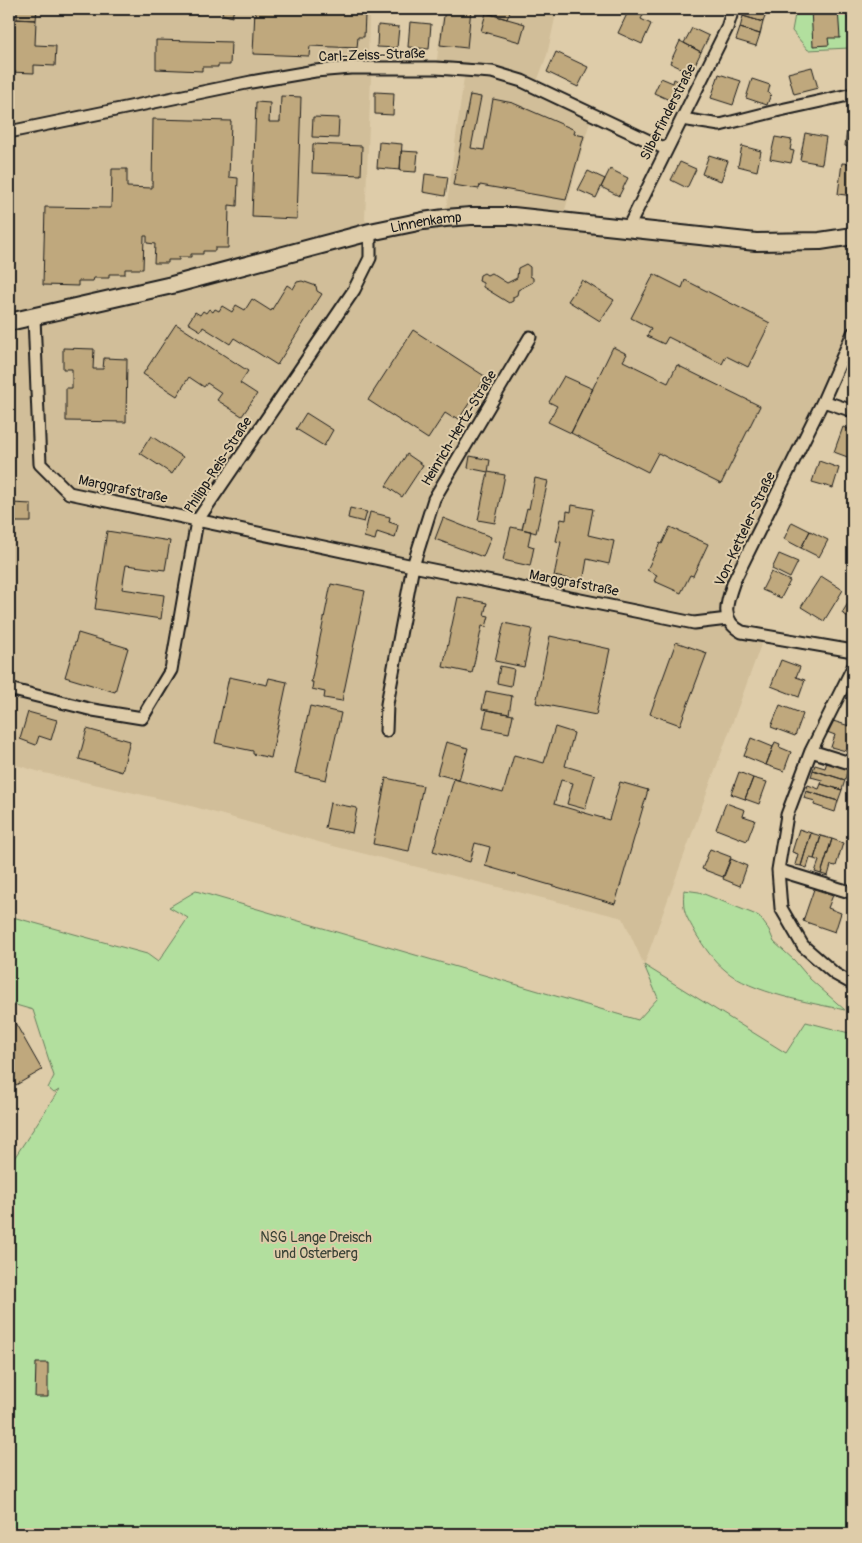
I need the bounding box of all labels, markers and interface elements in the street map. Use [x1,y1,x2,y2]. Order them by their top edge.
street label: Carl-Zeiss-Straße [318,45,426,65]
street label: Silberfinderstraße [636,61,700,163]
street label: Linnenkamp [389,208,463,236]
street label: Heinrich-Hertz-Straße [418,367,500,489]
street label: Philipp-Reis-Straße [181,414,256,516]
street label: Von-Ketteler-Straße [711,469,779,589]
street label: Marggrafstraße [77,471,169,507]
street label: Marggrafstraße [528,566,620,600]
park label: NSG Lange Dreisch und Osterberg [260,1229,372,1262]

